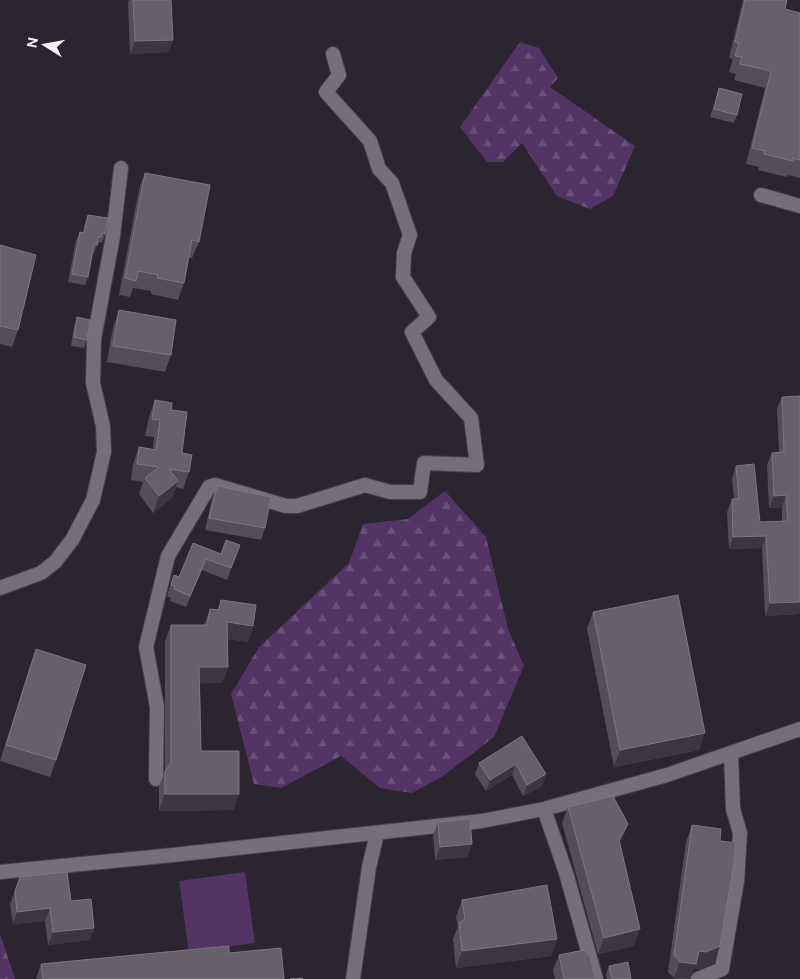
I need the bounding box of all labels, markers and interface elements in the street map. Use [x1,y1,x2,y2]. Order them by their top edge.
north arrow [20,20,70,70]
text: N [22,36,42,49]

